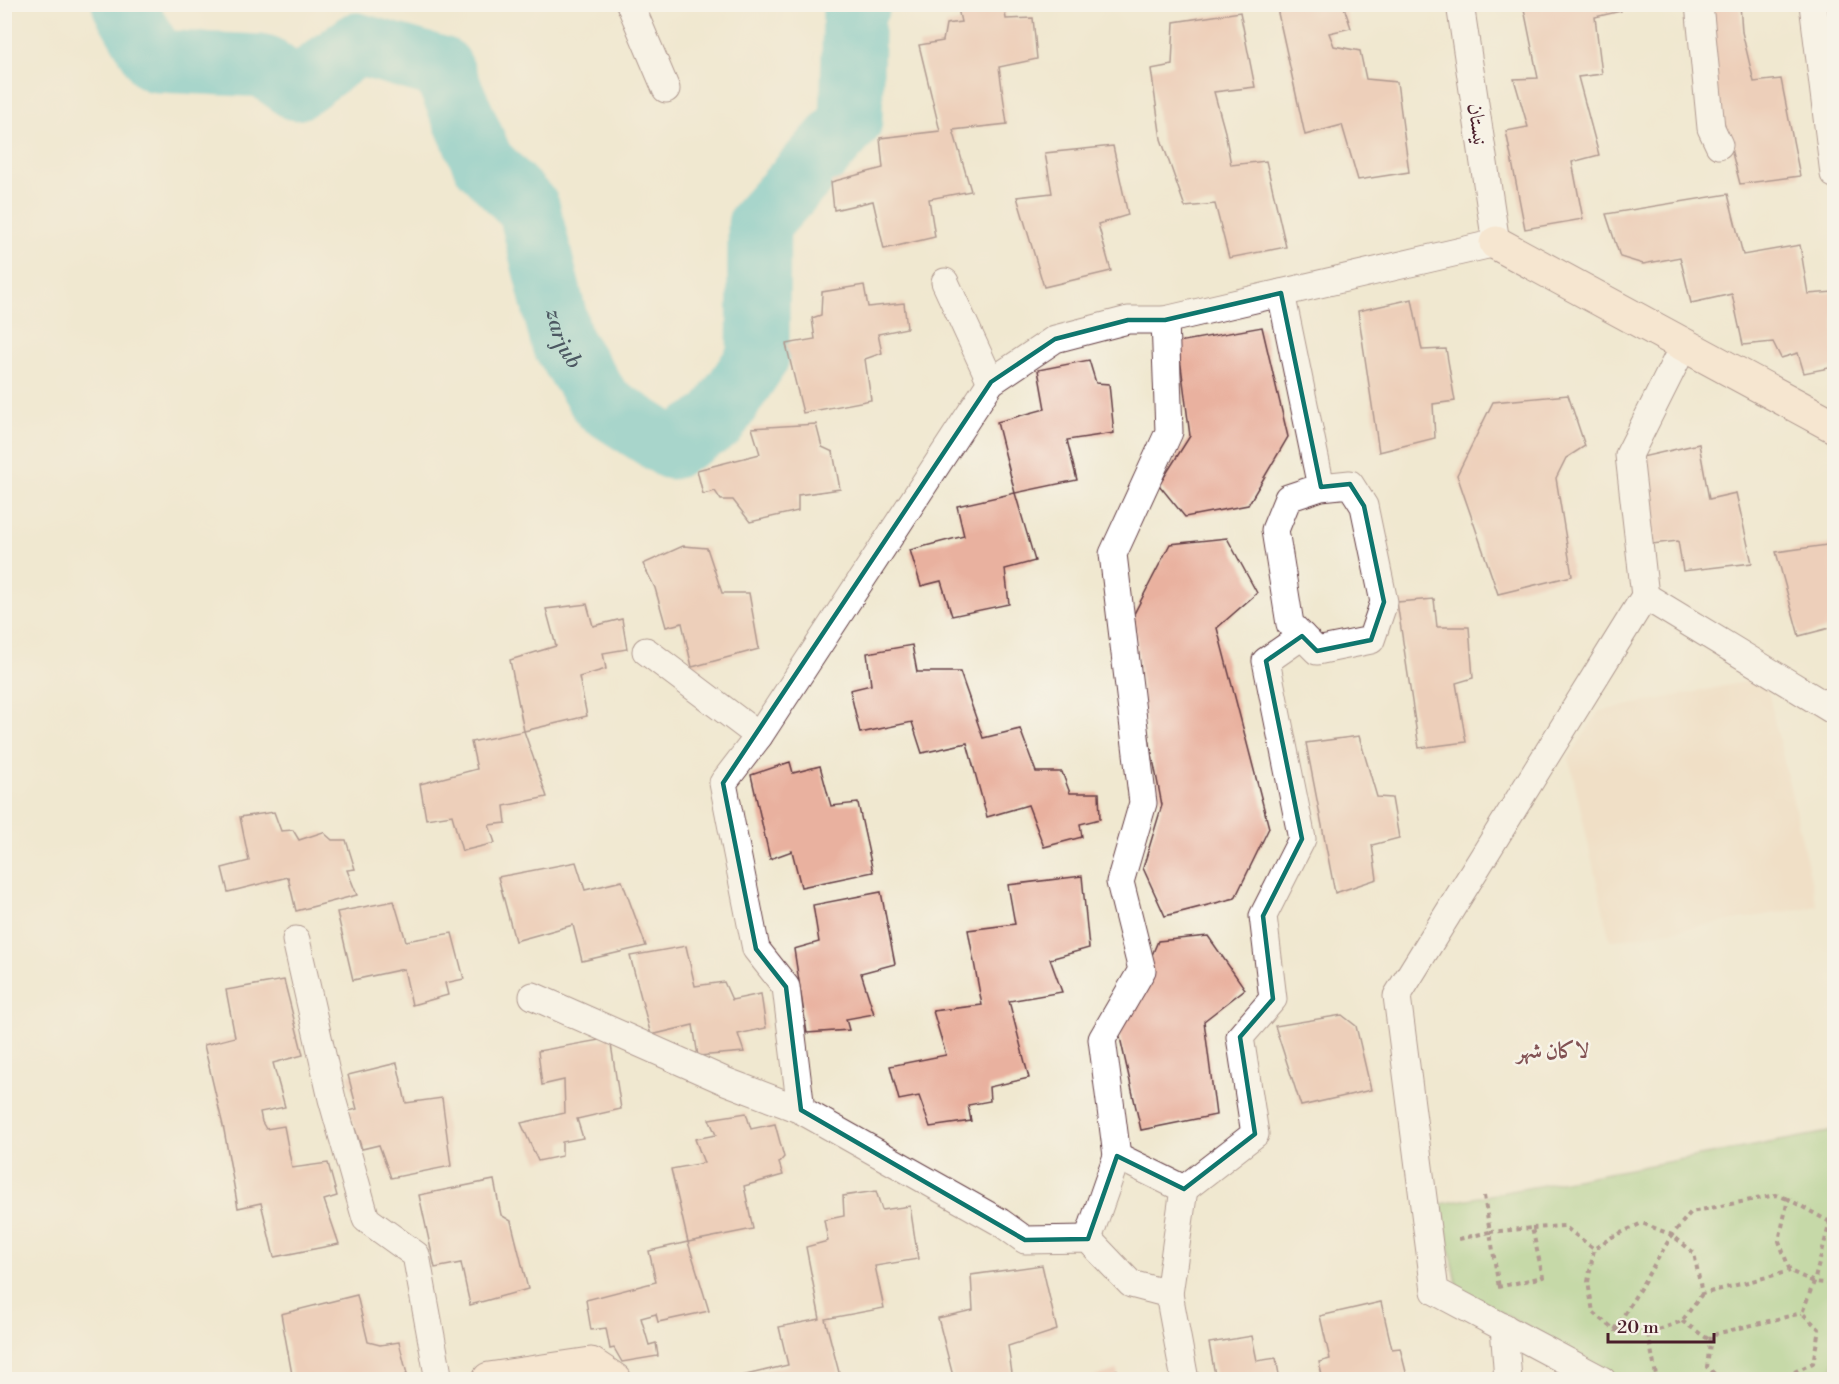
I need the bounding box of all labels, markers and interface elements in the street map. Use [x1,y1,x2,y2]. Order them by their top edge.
street label: نیستان [1461,101,1493,147]
water label: zarjub [539,306,587,374]
district label: لاکان شهر [1515,1038,1590,1065]
scale bar [1608,1306,1714,1344]
text: 20 m [1617,1316,1659,1339]

